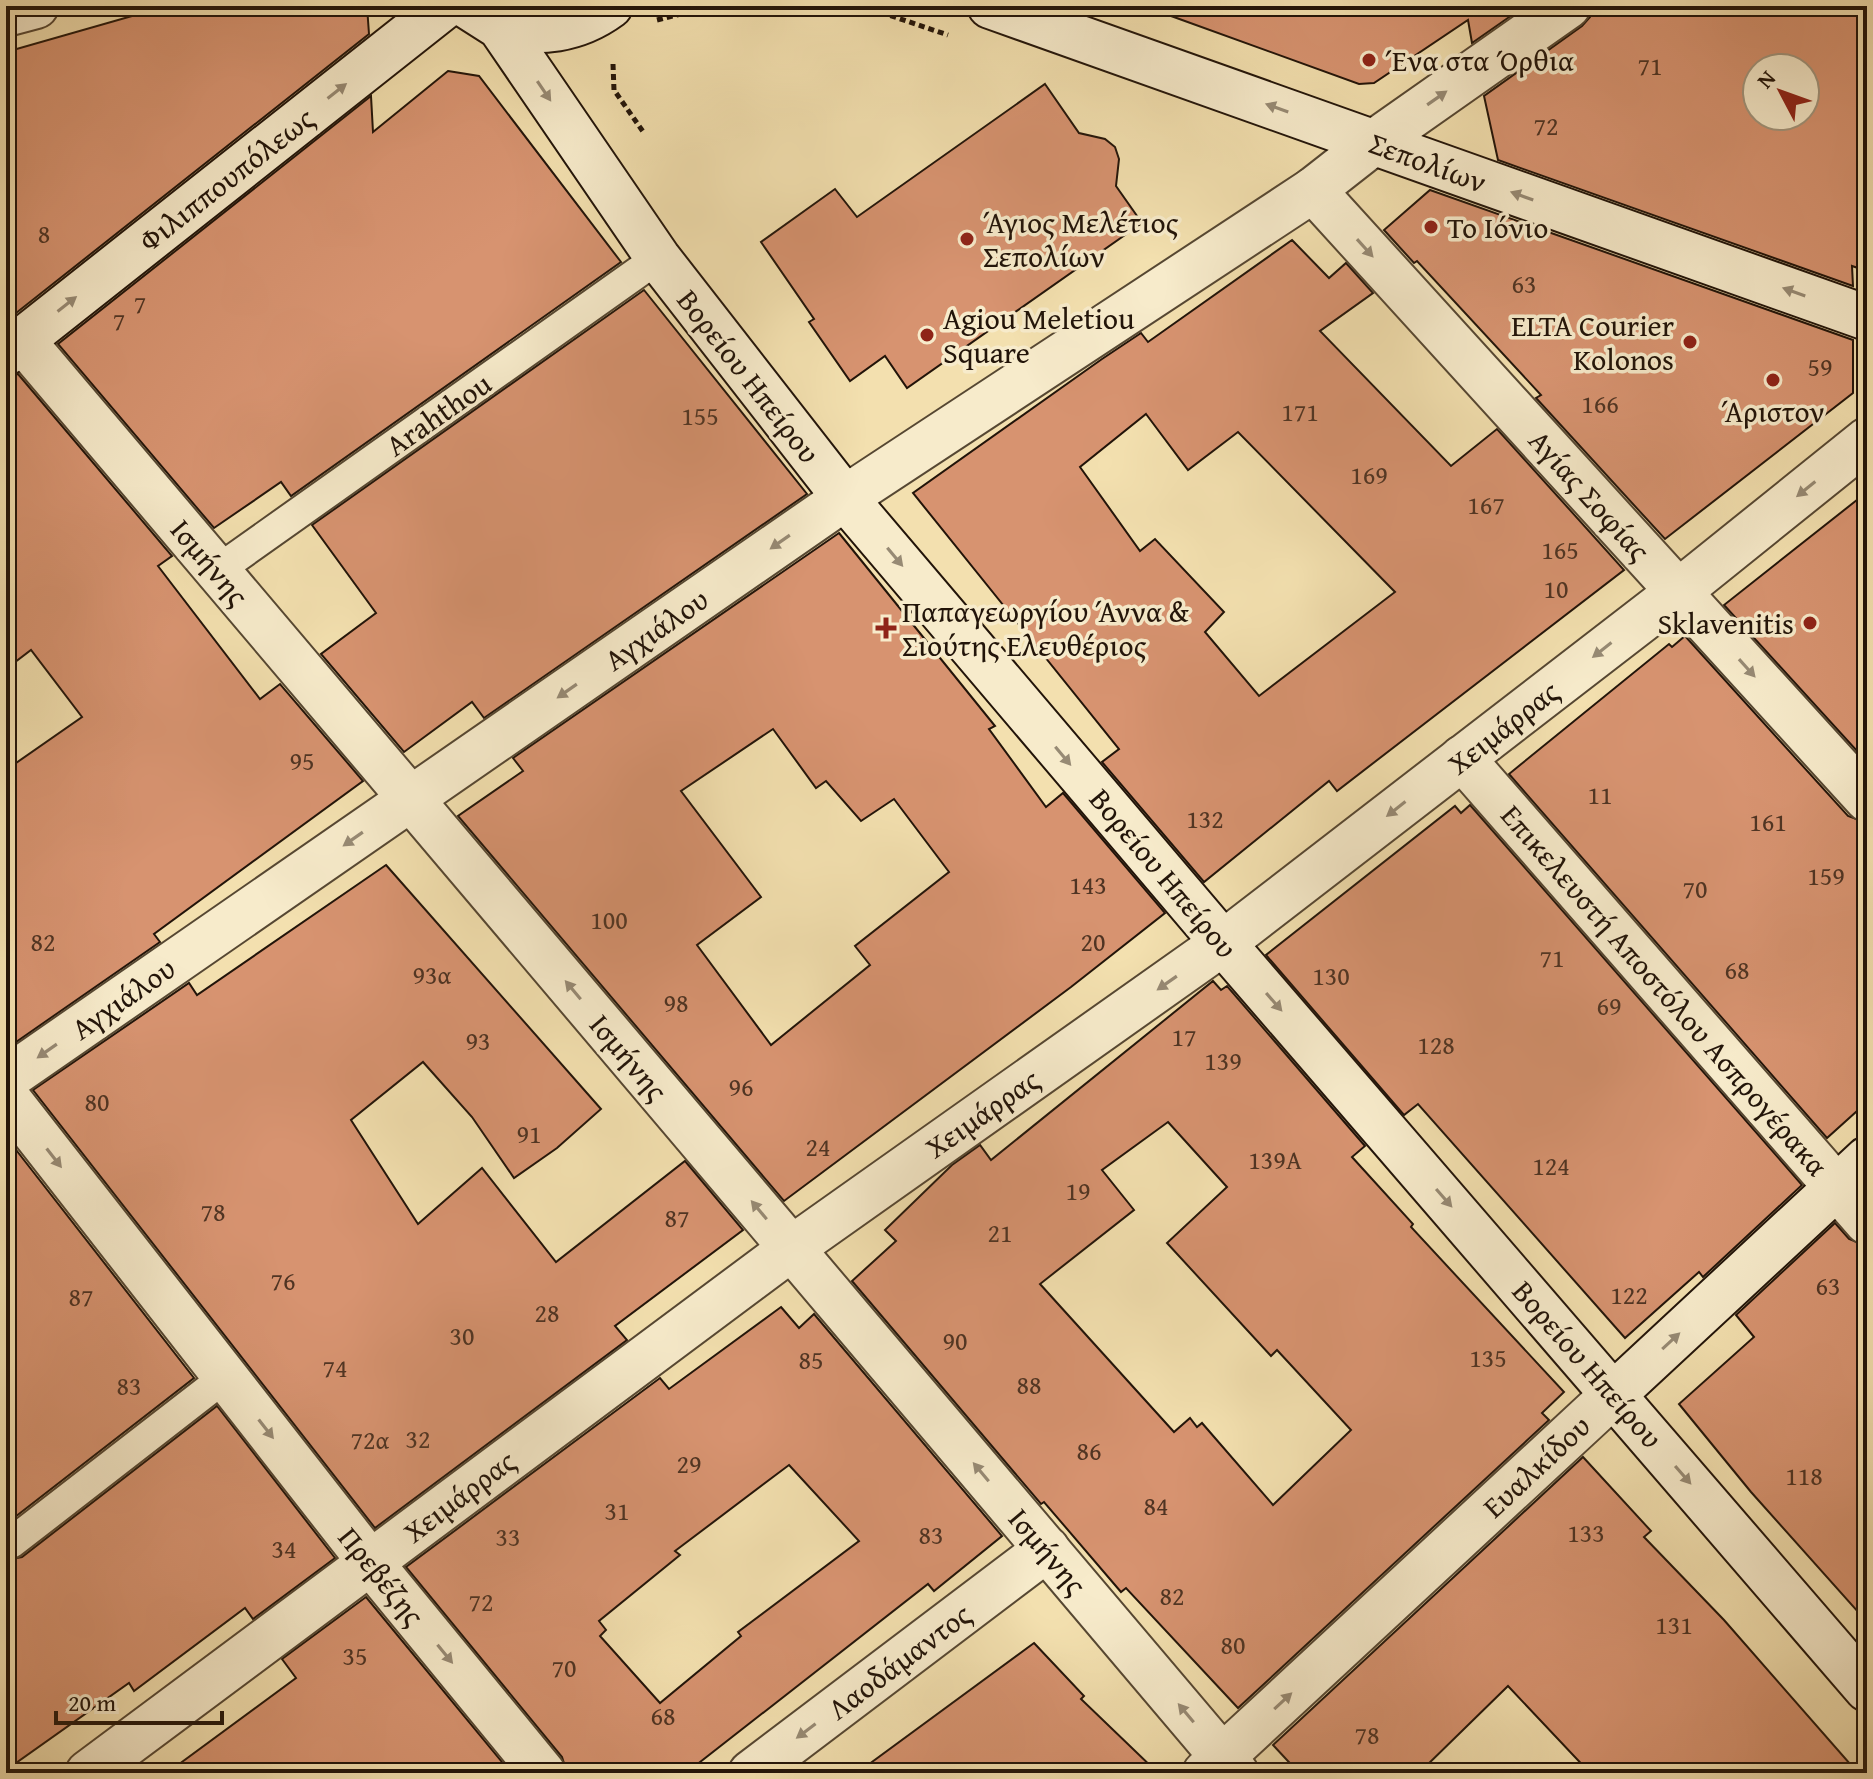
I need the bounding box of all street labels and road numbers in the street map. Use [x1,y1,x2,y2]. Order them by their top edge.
street label: Φιλιππουπόλεως [129,96,323,262]
street label: Σεπολίων [1363,120,1493,204]
street label: Βορείου Ηπείρου [667,280,831,472]
street label: Arahthou [376,361,501,467]
street label: Αγίας Σοφίας [1519,419,1661,571]
street label: Ισμήνης [160,509,260,615]
street label: Αγχιάλου [595,577,717,681]
street label: Χειμάρρας [1438,669,1568,785]
street label: Βορείου Ηπείρου [1080,778,1248,968]
street label: Επικελευστή Αποστόλου Ασπρογέρακα [1491,794,1839,1186]
street label: Αγχιάλου [62,946,184,1050]
street label: Ισμήνης [579,1004,679,1110]
street label: Χειμάρρας [916,1057,1048,1169]
street label: Βορείου Ηπείρου [1502,1270,1674,1458]
street label: Ευαλκίδου [1472,1404,1600,1528]
street label: Χειμάρρας [394,1439,525,1553]
street label: Ισμήνης [998,1498,1098,1604]
street label: Πρεβέζης [328,1517,436,1635]
street label: Λαοδάμαντος [818,1592,980,1730]

